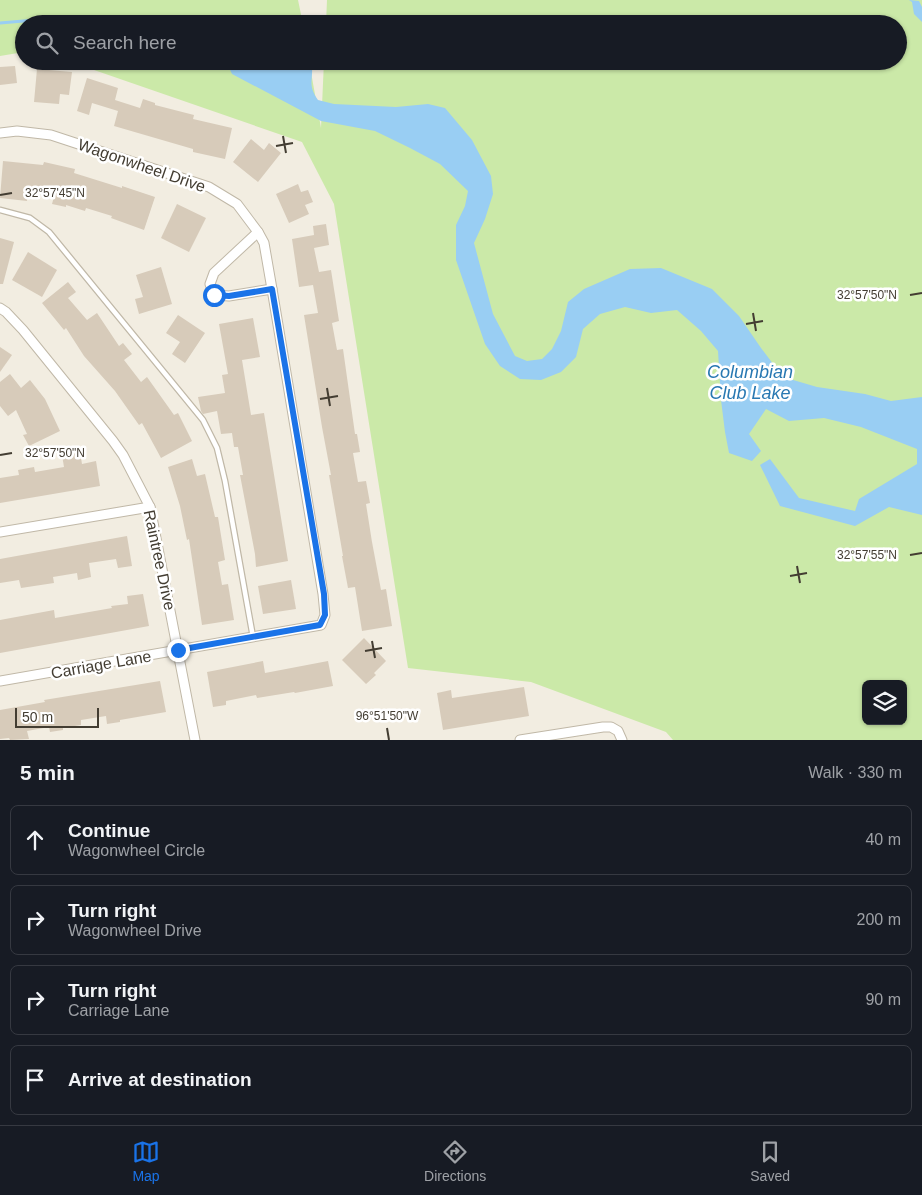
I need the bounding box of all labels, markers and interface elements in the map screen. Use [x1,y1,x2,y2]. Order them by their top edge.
search box [15,15,907,70]
icon: search [33,29,61,57]
text: Search here [73,32,177,53]
street label: Wagonwheel Drive [76,136,208,195]
text: 32°57'45"N [25,186,85,200]
route start [203,284,226,307]
text: 32°57'50"N [837,288,897,302]
water label: Columbian Club Lake [707,362,793,403]
text: 32°57'50"N [25,446,85,460]
street label: Raintree Drive [141,508,178,612]
text: 32°57'55"N [837,548,897,562]
route end [167,639,190,662]
street label: Carriage Lane [50,647,153,682]
map controls [862,680,907,725]
button: layers [862,680,907,725]
scale bar [15,705,99,728]
text: 50 m [22,709,53,725]
text: 96°51'50"W [356,709,419,723]
text: 5 min [20,761,75,784]
text: Walk · 330 m [808,764,902,781]
text: Continue [68,820,150,841]
icon: ahead [21,826,49,854]
text: 40 m [865,831,901,848]
text: Wagonwheel Circle [68,842,205,859]
text: Turn right [68,900,156,921]
icon: right [21,906,49,934]
text: 200 m [857,911,901,928]
text: Wagonwheel Drive [68,922,202,939]
text: Turn right [68,980,156,1001]
icon: right [21,986,49,1014]
text: 90 m [865,991,901,1008]
text: Carriage Lane [68,1002,169,1019]
icon: arrive [21,1066,49,1094]
text: Arrive at destination [68,1069,252,1090]
tab: Map [132,1138,160,1184]
tab: Directions [424,1138,486,1184]
tab: Saved [750,1138,790,1184]

